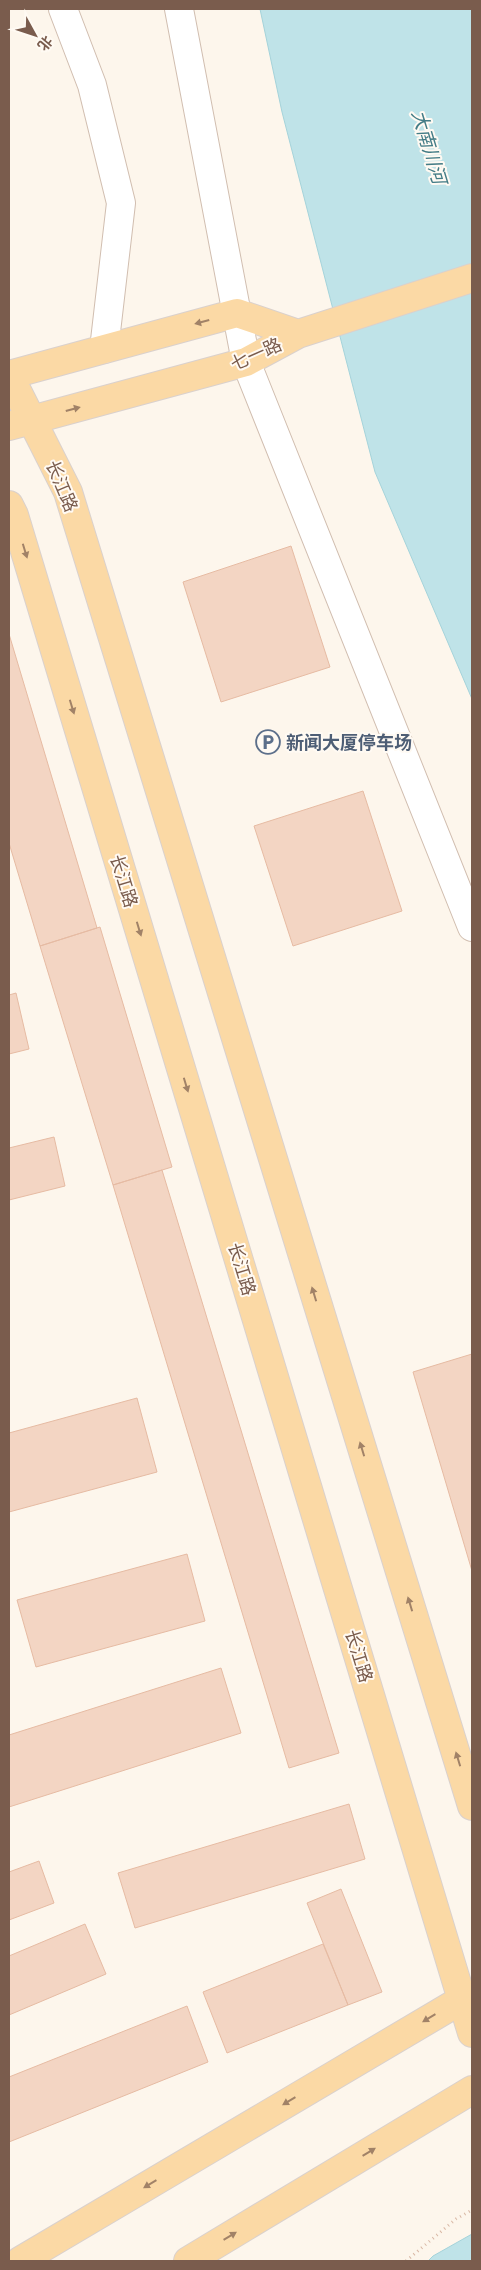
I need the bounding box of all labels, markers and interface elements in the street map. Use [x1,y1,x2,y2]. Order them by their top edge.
north arrow [10,10,60,60]
text: 北 [34,33,56,54]
water label: 大南川河 [407,107,452,191]
one-way arrow [195,318,210,326]
street label: 七一路 [227,333,285,375]
one-way arrow [65,405,80,413]
street label: 长江路 [42,457,82,515]
one-way arrow [21,544,29,559]
one-way arrow [68,699,76,714]
parking icon: 新闻大厦停车场 [255,729,281,755]
place label: 新闻大厦停车场 [286,732,412,753]
street label: 长江路 [106,852,142,910]
one-way arrow [136,922,144,937]
one-way arrow [183,1078,191,1093]
street label: 长江路 [224,1240,260,1298]
one-way arrow [310,1286,318,1301]
one-way arrow [358,1441,366,1456]
one-way arrow [406,1597,413,1612]
street label: 长江路 [341,1627,377,1685]
one-way arrow [453,1752,461,1767]
one-way arrow [423,2014,436,2023]
one-way arrow [283,2097,296,2106]
one-way arrow [363,2148,376,2157]
one-way arrow [143,2180,156,2189]
one-way arrow [224,2232,237,2241]

